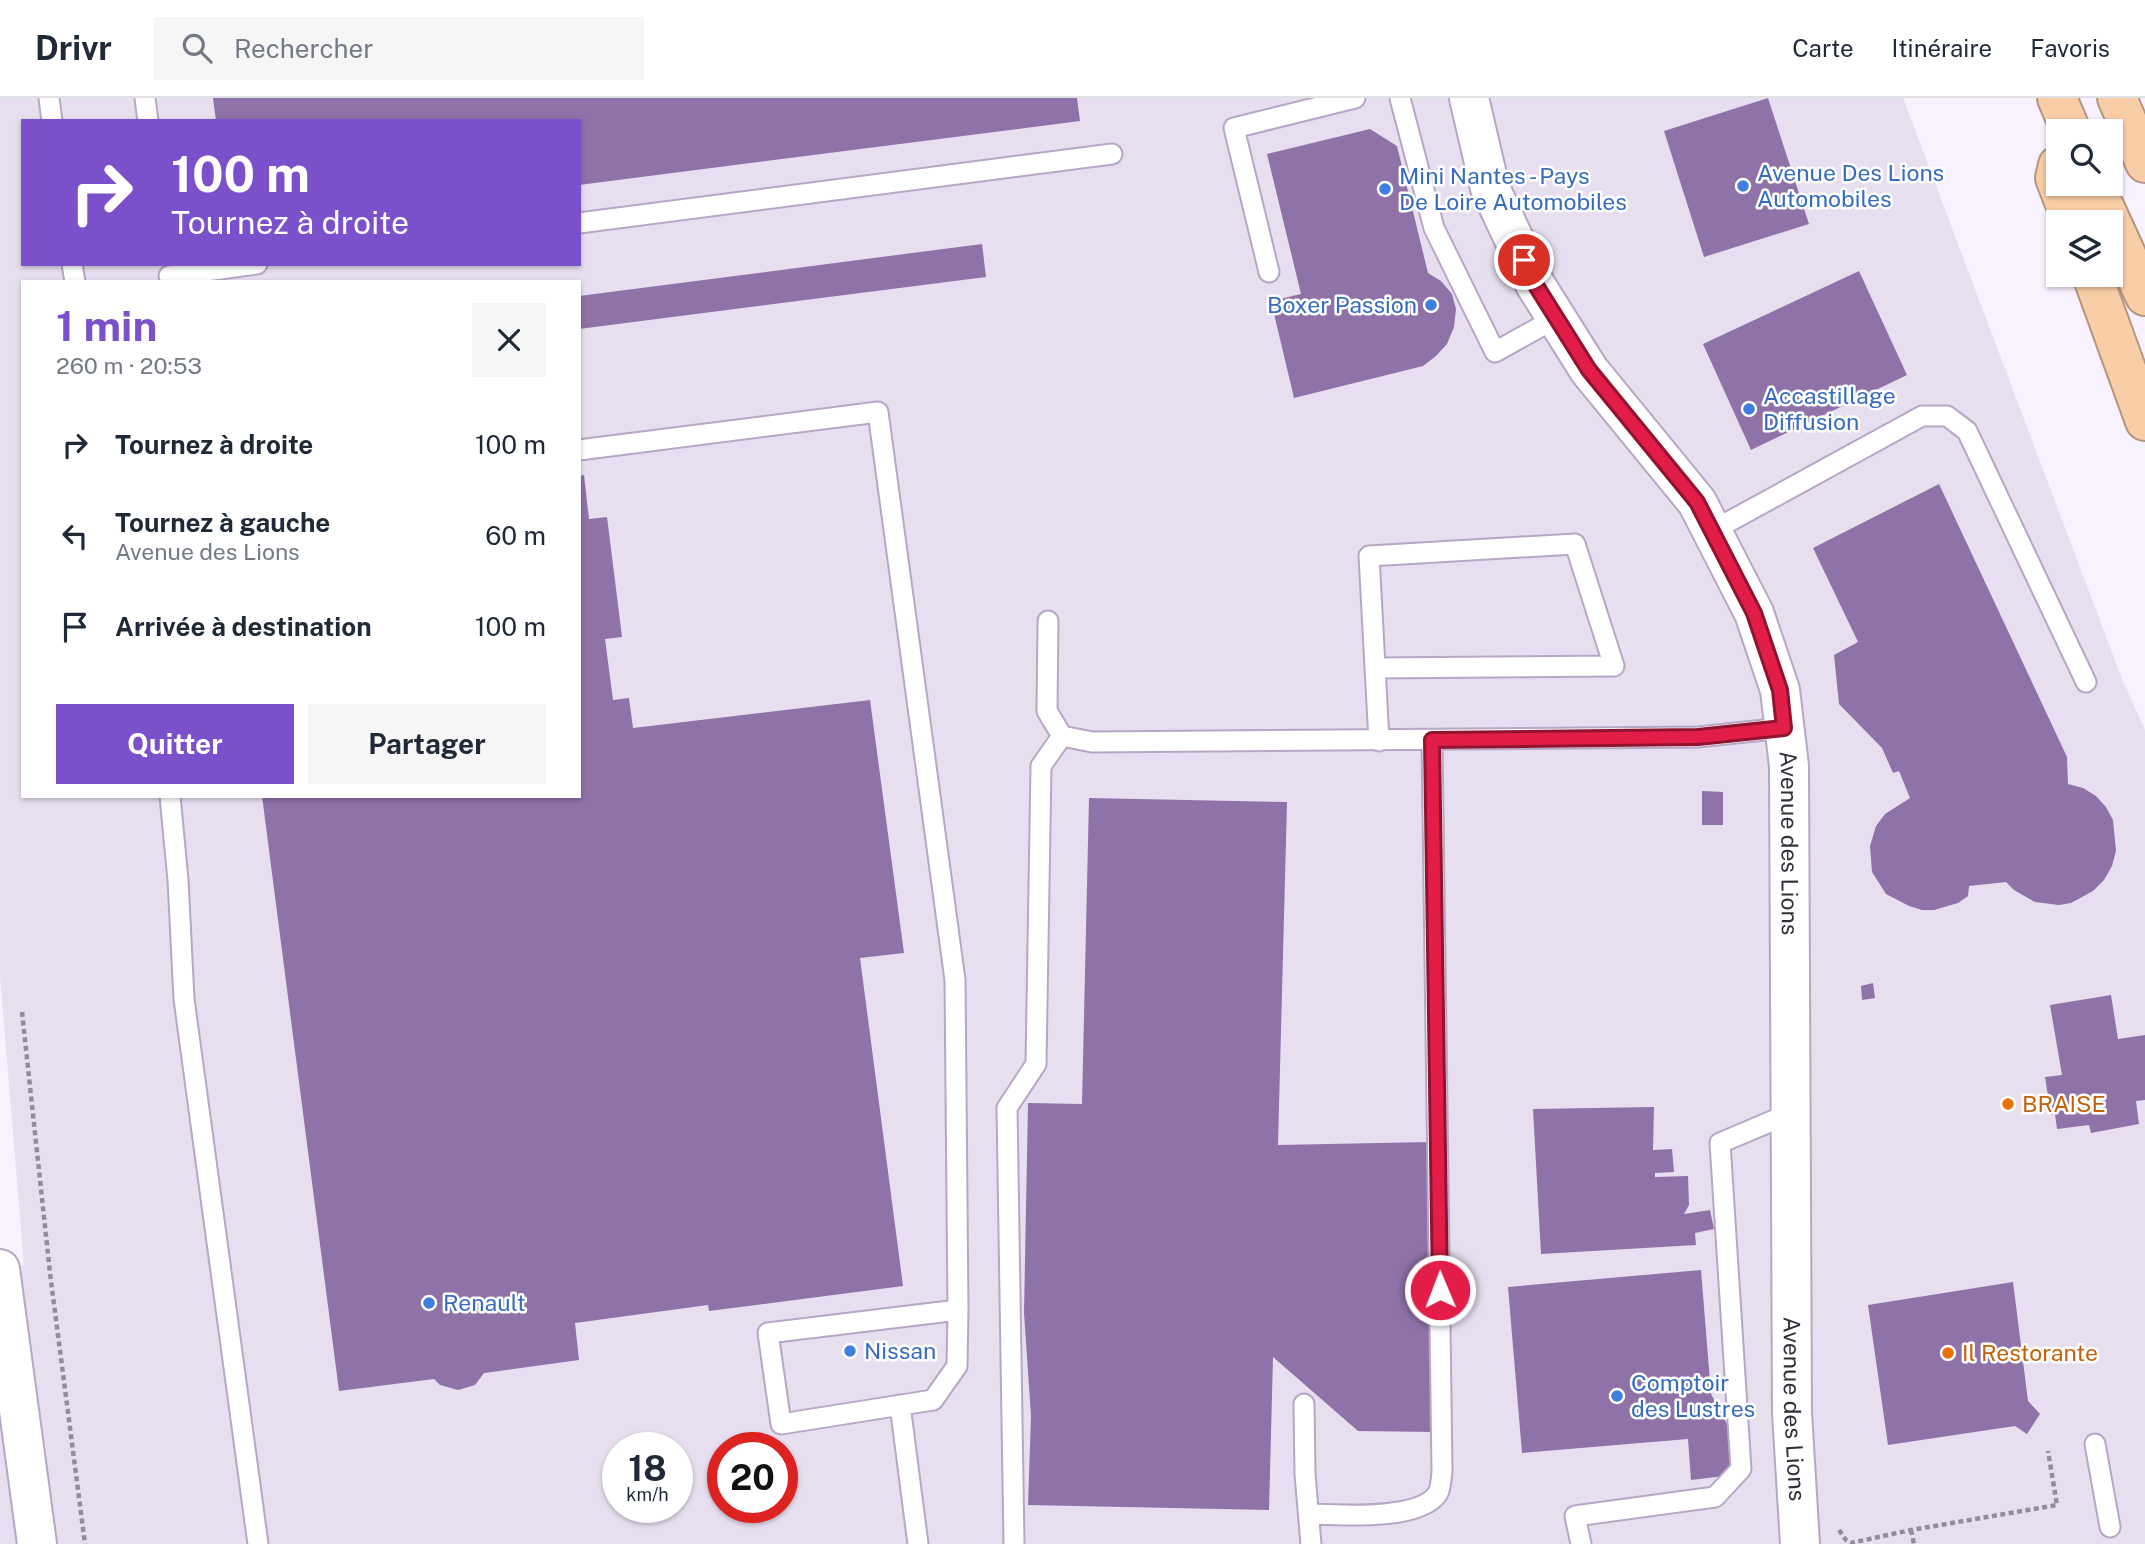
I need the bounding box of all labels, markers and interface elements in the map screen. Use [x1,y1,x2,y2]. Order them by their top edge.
search box [154,17,644,80]
text: Drivr [35,29,112,67]
icon: search [178,29,216,67]
text: Rechercher [234,33,373,64]
text: Carte [1792,34,1854,62]
text: Itinéraire [1892,34,1992,62]
text: Favoris [2030,34,2110,62]
map controls [2046,119,2123,287]
button: search [2046,119,2123,196]
text: 100 m [171,145,310,203]
icon: right [56,147,147,238]
place label: Avenue Des Lions Automobiles [1757,159,1944,212]
place label: Mini Nantes - Pays De Loire Automobiles [1399,162,1627,215]
marker: Avenue Des Lions Automobiles [1735,178,1751,194]
marker: Mini Nantes - Pays De Loire Automobiles [1377,181,1393,197]
text: Tournez à droite [171,204,409,241]
button: layers [2046,210,2123,287]
pin [1494,230,1554,290]
icon: arrive [1505,241,1543,279]
place label: Boxer Passion [1267,291,1417,318]
marker: Boxer Passion [1423,297,1439,313]
text: 1 min [56,301,157,350]
button: close [472,303,546,377]
text: 260 m · 20:53 [56,352,202,379]
place label: Accastillage Diffusion [1763,382,1896,435]
marker: Accastillage Diffusion [1741,401,1757,417]
icon: right [56,426,94,464]
text: Tournez à droite [115,429,313,460]
text: 100 m [475,429,546,460]
text: Tournez à gauche [115,507,330,538]
icon: left [56,517,94,555]
text: 60 m [485,520,546,551]
text: Avenue des Lions [115,538,300,565]
icon: arrive [56,608,94,646]
text: Arrivée à destination [115,611,372,642]
text: 100 m [475,611,546,642]
button: Quitter [56,704,294,784]
button: Partager [308,704,546,784]
street label: Avenue des Lions [1774,749,1804,935]
place label: BRAISE [2022,1090,2106,1117]
marker: BRAISE [2000,1096,2016,1112]
position arrow [1403,1253,1477,1327]
place label: Renault [443,1289,526,1316]
marker: Renault [421,1295,437,1311]
street label: Avenue des Lions [1779,1316,1811,1502]
place label: Nissan [864,1337,936,1364]
place label: Il Restorante [1962,1339,2098,1366]
marker: Nissan [842,1343,858,1359]
marker: Il Restorante [1940,1345,1956,1361]
place label: Comptoir des Lustres [1631,1369,1755,1422]
marker: Comptoir des Lustres [1609,1388,1625,1404]
speed limit sign: 20 [707,1432,798,1523]
text: 18 [628,1448,667,1489]
text: km/h [626,1484,669,1505]

